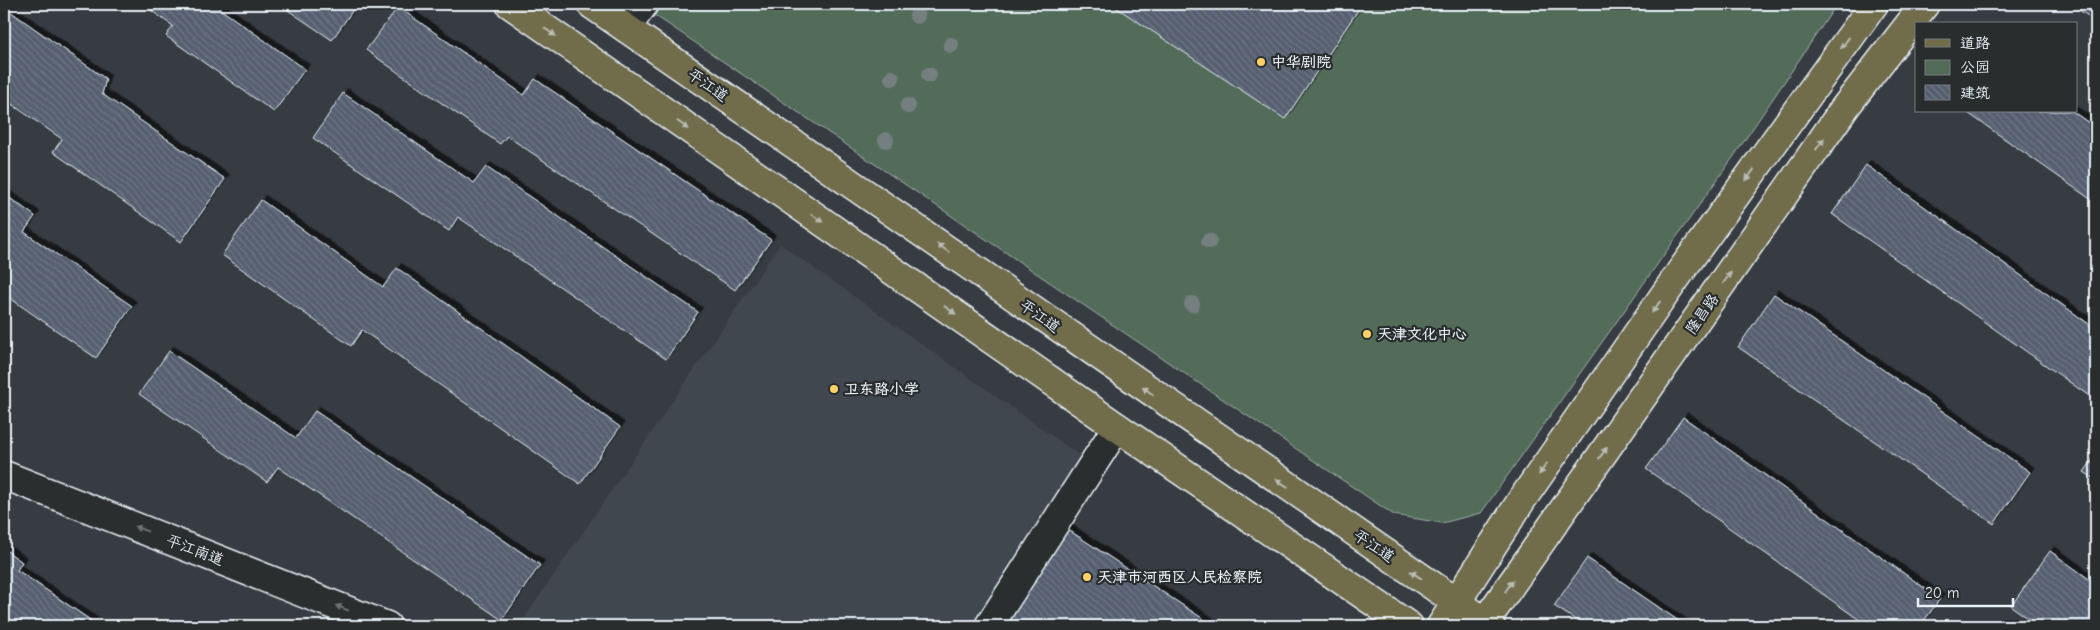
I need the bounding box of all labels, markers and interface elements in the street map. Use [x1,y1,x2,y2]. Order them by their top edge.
legend [1915,22,2078,112]
one-way arrow [543,27,557,37]
text: 道路 [1960,34,1990,52]
one-way arrow [1840,36,1850,50]
place label: 中华剧院 [1271,53,1331,71]
marker: 中华剧院 [1255,56,1267,68]
text: 公园 [1960,58,1990,76]
street label: 平江道 [684,65,732,105]
text: 建筑 [1960,84,1990,102]
one-way arrow [676,120,690,130]
one-way arrow [1815,137,1825,151]
one-way arrow [1745,168,1755,182]
one-way arrow [810,213,823,223]
one-way arrow [936,243,950,253]
one-way arrow [1722,271,1732,284]
street label: 隆昌路 [1682,290,1722,338]
street label: 平江道 [1016,296,1064,336]
one-way arrow [1651,301,1661,314]
one-way arrow [943,305,957,315]
place label: 天津文化中心 [1377,325,1467,343]
marker: 天津文化中心 [1361,328,1373,340]
place label: 卫东路小学 [844,380,919,398]
marker: 卫东路小学 [828,383,840,395]
one-way arrow [1142,386,1155,396]
one-way arrow [1598,446,1608,460]
one-way arrow [1538,463,1548,476]
one-way arrow [1275,478,1289,488]
one-way arrow [134,525,149,533]
street label: 平江道 [1350,526,1398,566]
street label: 平江南道 [164,531,226,569]
place label: 天津市河西区人民检察院 [1097,568,1262,586]
one-way arrow [1409,570,1423,580]
marker: 天津市河西区人民检察院 [1081,571,1093,583]
scale bar [1918,575,2012,607]
one-way arrow [1505,579,1514,593]
text: 20 m [1925,584,1959,602]
one-way arrow [334,604,349,611]

